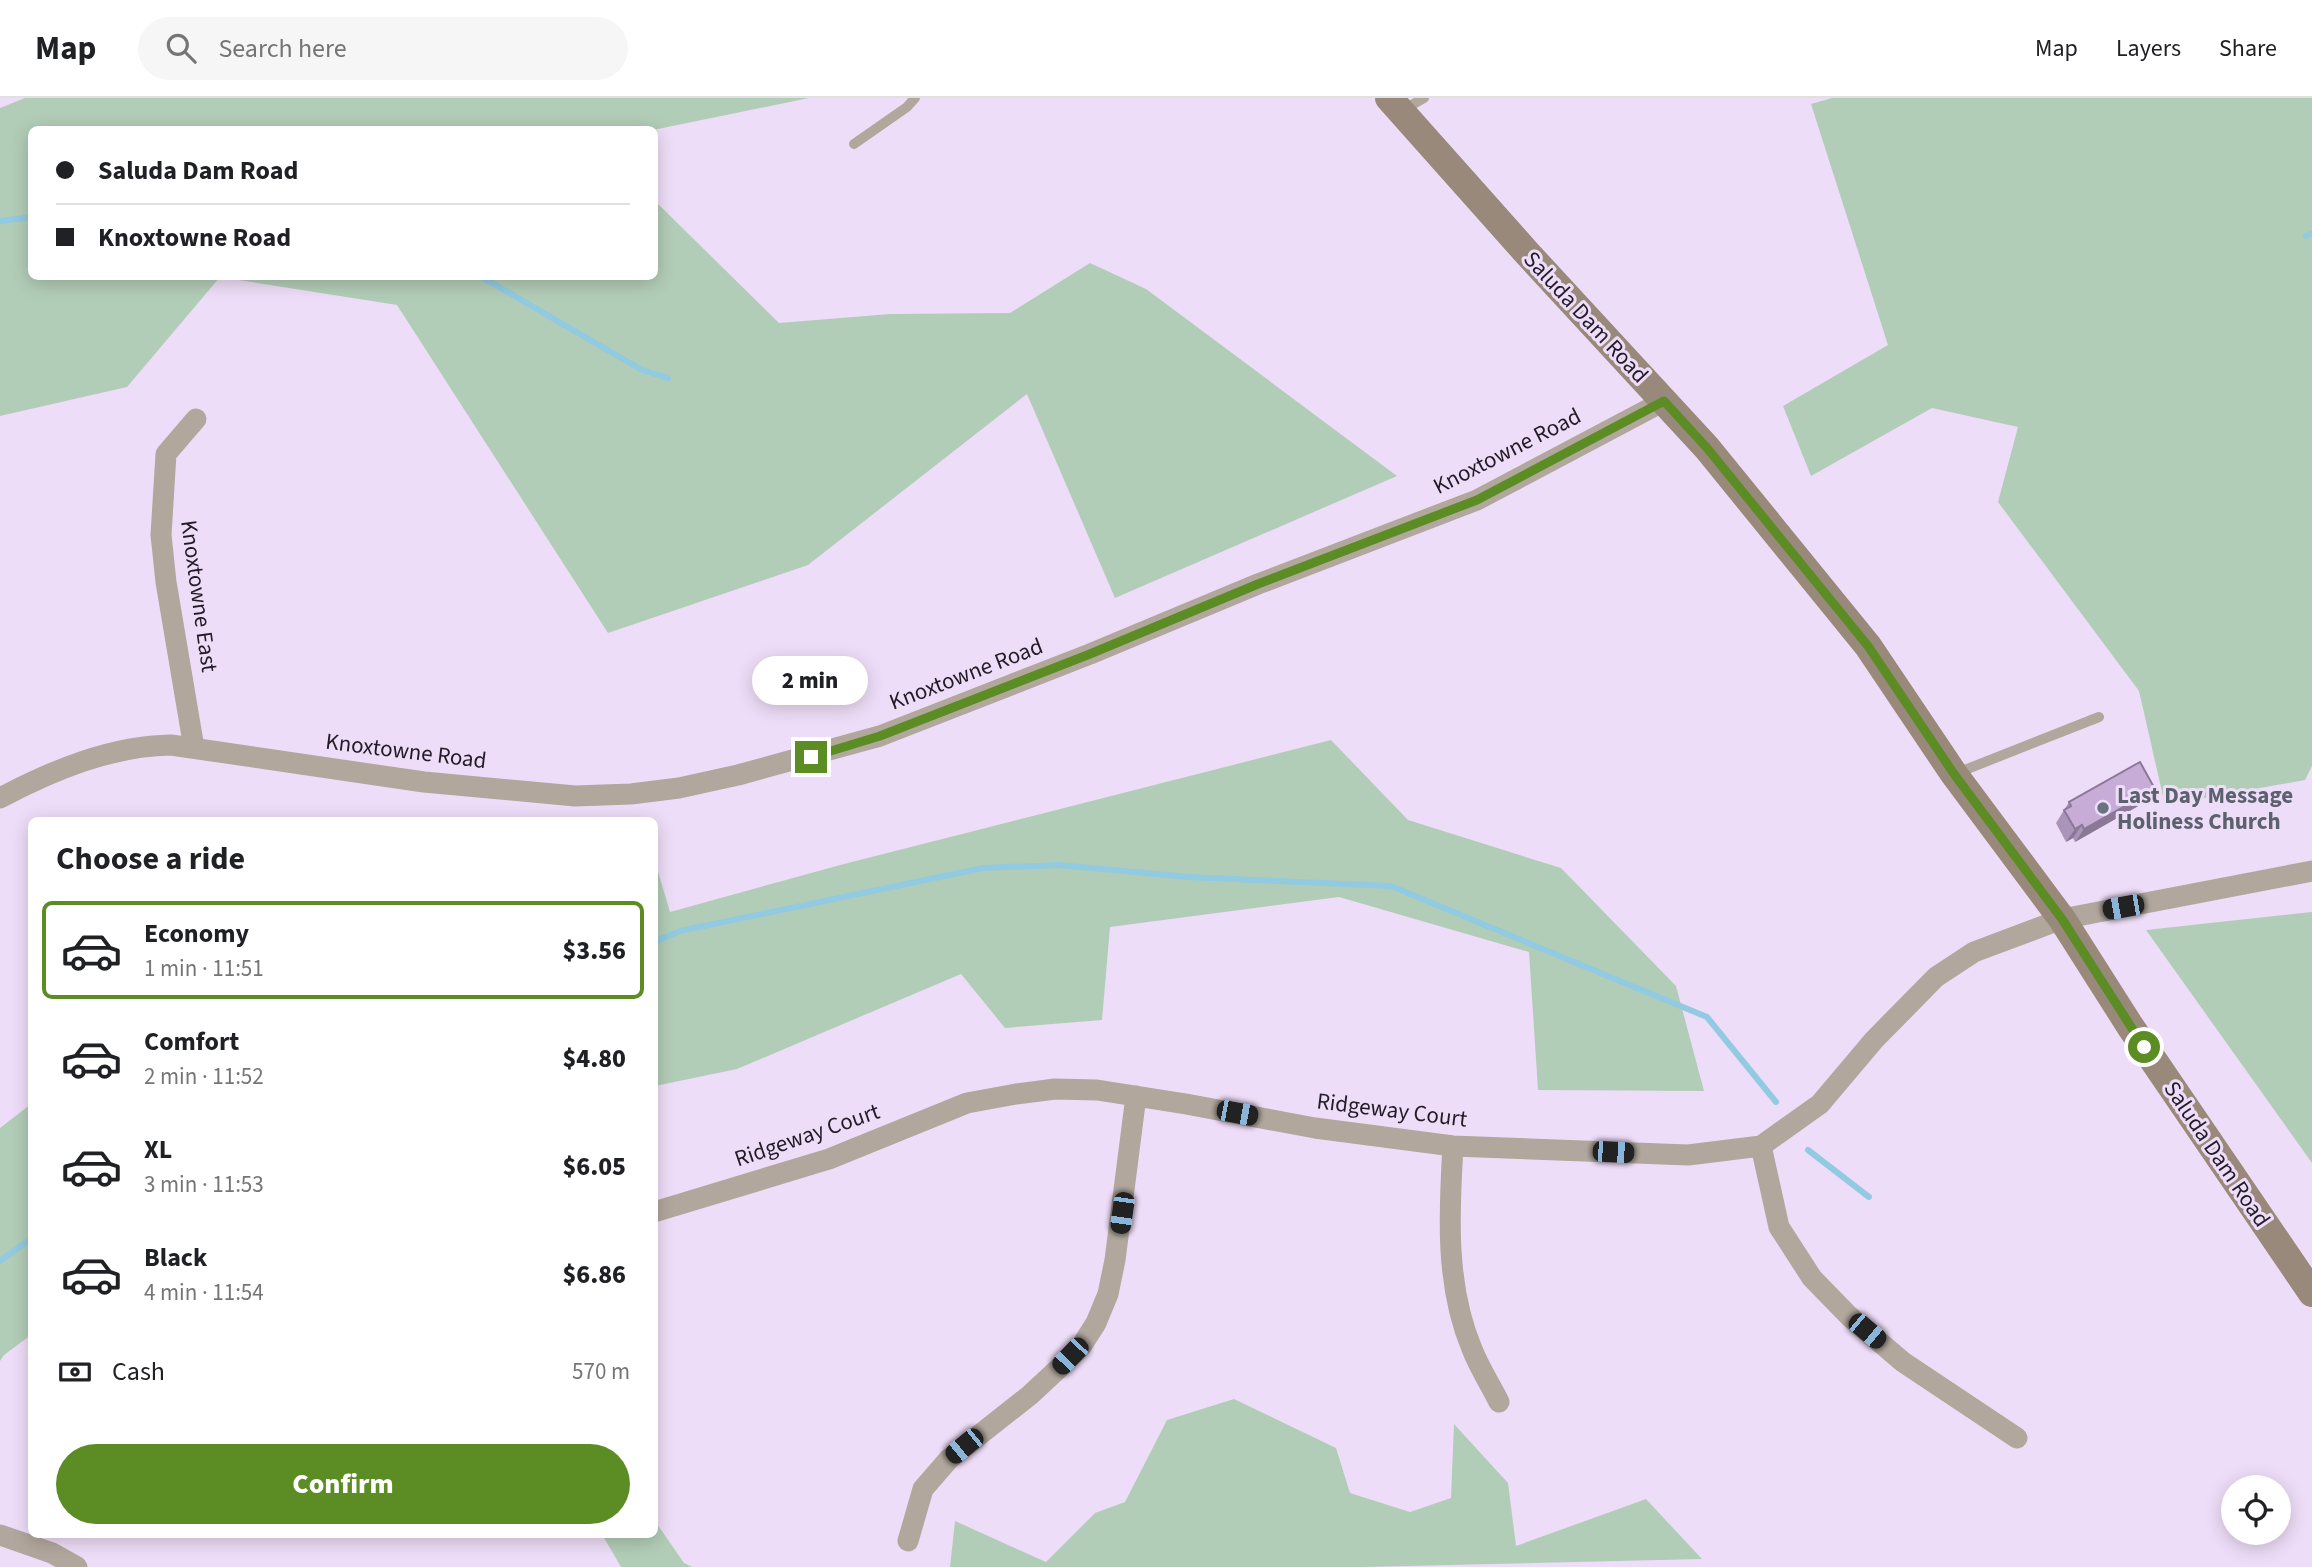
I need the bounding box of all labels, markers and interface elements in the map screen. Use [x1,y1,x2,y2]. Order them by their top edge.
search box [138,17,628,80]
text: Map [35,25,96,72]
icon: search [162,29,200,67]
text: Search here [218,30,347,67]
text: Map [2035,31,2078,66]
text: Layers [2116,31,2181,66]
text: Share [2219,31,2277,66]
text: Saluda Dam Road [98,152,298,189]
text: Knoxtowne Road [98,219,291,256]
street label: Saluda Dam Road [1516,244,1656,390]
street label: Knoxtowne Road [1427,400,1587,502]
street label: Knoxtowne East [172,518,226,674]
street label: Knoxtowne Road [884,630,1048,718]
callout: 2 min [753,656,869,704]
text: 2 min [782,664,838,697]
street label: Knoxtowne Road [324,725,488,777]
route end [795,741,827,773]
place label: Last Day Message Holiness Church [2117,779,2293,838]
marker: Last Day Message Holiness Church [2095,800,2111,816]
text: Choose a ride [56,836,245,882]
car [2101,893,2146,921]
text: Economy [144,915,249,952]
icon: car [60,919,123,982]
text: $3.56 [562,932,626,969]
text: 1 min · 11:51 [144,952,264,985]
text: Comfort [144,1023,239,1060]
icon: car [60,1027,123,1090]
route start [2128,1031,2160,1063]
text: $4.80 [562,1040,626,1077]
text: 2 min · 11:52 [144,1060,264,1093]
street label: Saluda Dam Road [2156,1074,2278,1234]
street label: Ridgeway Court [1315,1084,1469,1136]
street label: Ridgeway Court [730,1095,884,1175]
car [1215,1099,1260,1127]
text: XL [144,1131,172,1168]
icon: car [60,1135,123,1198]
car [1592,1140,1635,1164]
text: $6.05 [562,1148,626,1185]
text: 3 min · 11:53 [144,1168,264,1201]
car [1109,1191,1136,1235]
text: Black [144,1239,207,1276]
icon: car [60,1243,123,1306]
text: $6.86 [562,1256,626,1293]
text: 4 min · 11:54 [144,1276,264,1309]
car [1845,1309,1890,1353]
car [1048,1334,1093,1378]
icon: cash [56,1353,94,1391]
text: Cash [112,1353,165,1390]
text: 570 m [572,1355,630,1388]
car [942,1425,987,1467]
button: Confirm [56,1444,630,1524]
map controls [2221,1475,2291,1545]
button: locate [2221,1475,2291,1545]

